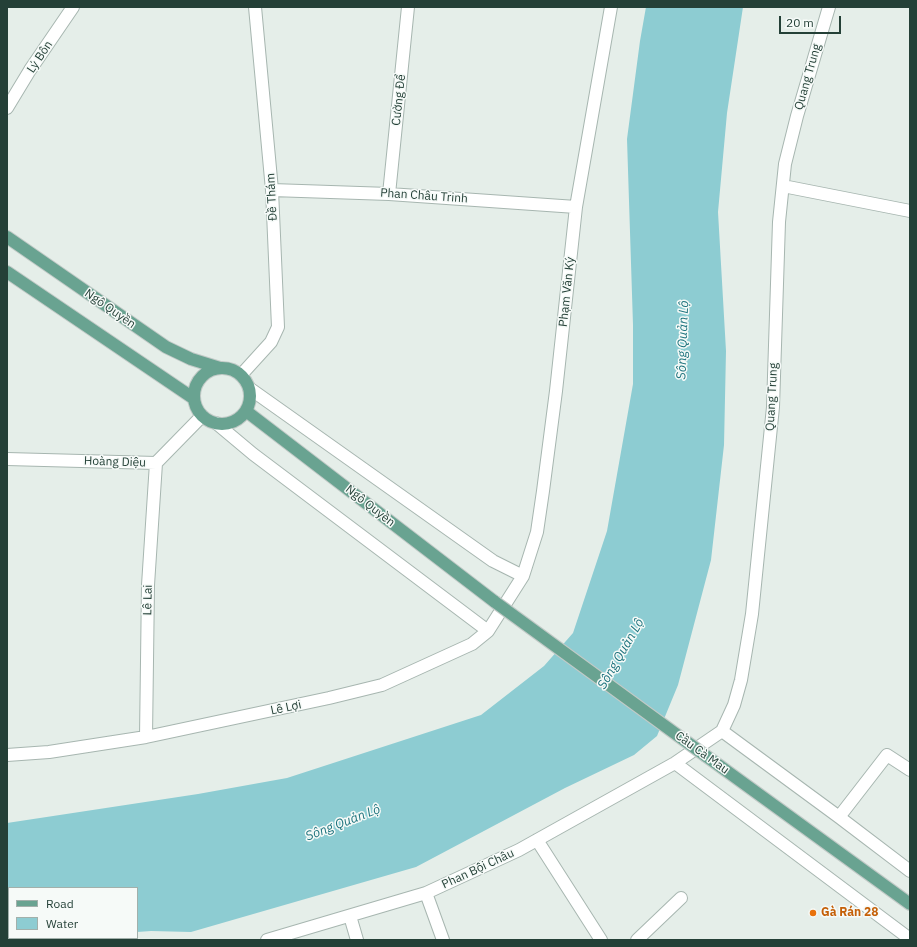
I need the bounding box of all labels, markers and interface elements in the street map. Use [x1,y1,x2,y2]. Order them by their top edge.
scale bar [781,8,843,34]
text: 20 m [786,15,814,30]
street label: Lý Bôn [24,38,56,76]
street label: Quang Trung [792,42,824,112]
street label: Cường Để [389,74,409,126]
street label: Đề Thám [264,173,280,221]
street label: Phan Châu Trinh [380,186,468,206]
street label: Phạm Văn Ký [556,256,578,328]
street label: Ngô Quyền [82,286,138,332]
water label: Sông Quản Lộ [674,300,692,380]
street label: Quang Trung [763,362,781,432]
street label: Hoàng Diệu [84,454,146,470]
street label: Ngô Quyền [342,482,398,530]
street label: Lê Lai [141,585,155,615]
water label: Sông Quản Lộ [594,616,648,692]
street label: Lê Lợi [269,698,303,718]
street label: Cầu Cà Mau [672,729,732,777]
water label: Sông Quản Lộ [303,802,383,844]
street label: Phan Bội Châu [440,846,516,892]
legend [8,887,138,939]
text: Road [46,896,74,911]
place label: Gà Rán 28 [821,906,878,920]
marker: Gà Rán 28 [808,908,818,918]
text: Water [46,916,78,931]

